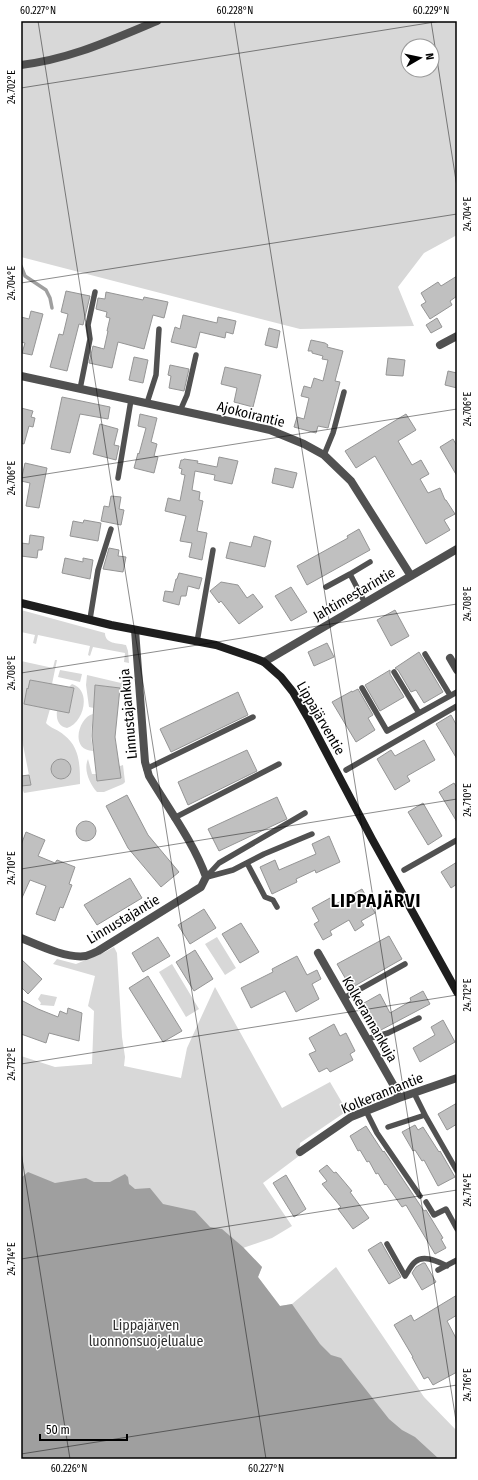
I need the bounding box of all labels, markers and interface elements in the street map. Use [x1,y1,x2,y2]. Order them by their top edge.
text: 60.227°N [20,5,56,17]
text: 60.228°N [217,5,253,17]
text: 60.229°N [413,5,449,17]
north arrow [400,38,440,78]
text: N [422,52,436,61]
text: 24.702°E [6,70,18,104]
text: 24.704°E [462,196,474,231]
text: 24.704°E [6,265,18,300]
text: 24.706°E [462,391,474,426]
street label: Ajokoirantie [215,398,287,431]
text: 24.706°E [6,460,18,495]
street label: Jahtimestarintie [310,564,398,625]
text: 24.708°E [462,586,474,621]
text: 24.708°E [6,655,18,690]
street label: Linnustajankuja [116,668,141,760]
street label: Lippajärventie [293,678,348,758]
text: 24.710°E [462,783,474,817]
text: 24.710°E [6,851,18,885]
district label: LIPPAJÄRVI [331,890,421,912]
street label: Linnustajantie [84,891,163,948]
street label: Kolkerannankuja [338,973,401,1065]
text: 24.712°E [462,978,474,1011]
text: 24.712°E [6,1047,18,1080]
street label: Kolkerannantie [339,1069,426,1118]
text: 24.714°E [462,1173,474,1207]
text: 24.714°E [6,1242,18,1276]
park label: Lippajärven luonnonsuojelualue [89,1317,203,1350]
text: 24.716°E [462,1368,474,1402]
scale bar [40,1416,127,1442]
text: 50 m [46,1423,70,1437]
text: 60.226°N [51,1463,87,1475]
text: 60.227°N [248,1463,284,1475]

